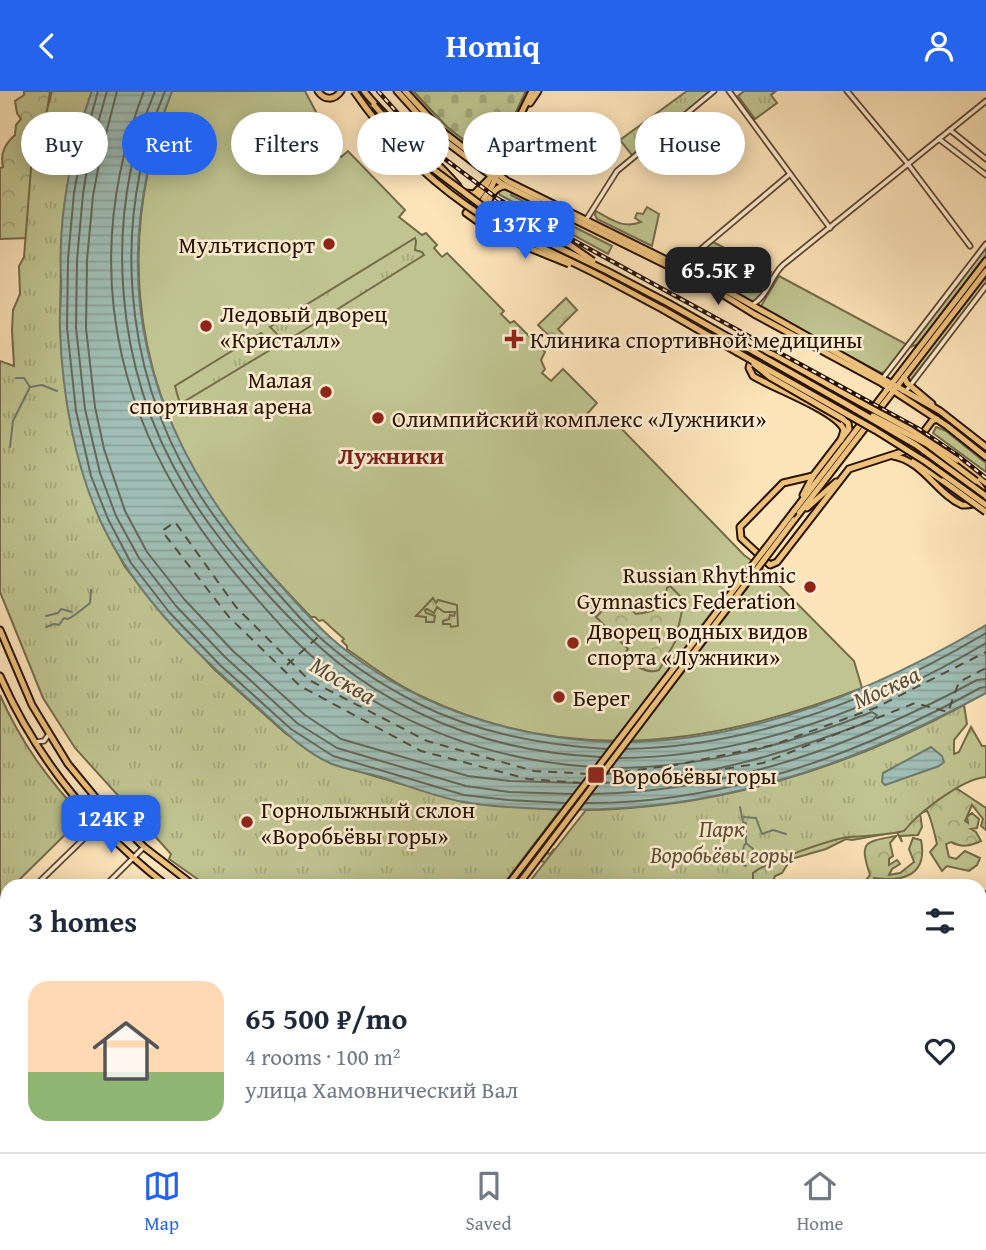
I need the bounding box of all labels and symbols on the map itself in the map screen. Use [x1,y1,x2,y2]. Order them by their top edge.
pin: 137K ₽ [468,201,582,261]
place label: Мультиспорт [179,228,315,261]
marker: Мультиспорт [321,236,337,252]
pin: 65.5K ₽ [653,247,783,307]
place label: Ледовый дворец «Кристалл» [220,297,387,356]
marker: Ледовый дворец «Кристалл» [198,318,214,334]
place label: Клиника спортивной медицины [530,323,862,356]
marker: Клиника спортивной медицины [504,329,524,349]
place label: Малая спортивная арена [129,363,312,422]
marker: Малая спортивная арена [318,384,334,400]
place label: Олимпийский комплекс «Лужники» [392,402,766,435]
marker: Олимпийский комплекс «Лужники» [370,410,386,426]
district label: Лужники [338,438,444,473]
place label: Russian Rhythmic Gymnastics Federation [577,558,796,617]
marker: Russian Rhythmic Gymnastics Federation [802,579,818,595]
place label: Дворец водных видов спорта «Лужники» [586,614,808,673]
marker: Дворец водных видов спорта «Лужники» [565,635,581,651]
water label: Москва [304,647,382,713]
water label: Москва [847,656,925,718]
place label: Берег [573,681,630,714]
marker: Берег [551,689,567,705]
place label: Воробьёвы горы [612,759,777,792]
marker: Воробьёвы горы [586,765,606,785]
place label: Горнолыжный склон «Воробьёвы горы» [261,793,475,852]
pin: 124K ₽ [54,795,168,855]
park label: Парк Воробьёвы горы [649,812,794,871]
marker: Горнолыжный склон «Воробьёвы горы» [239,814,255,830]

